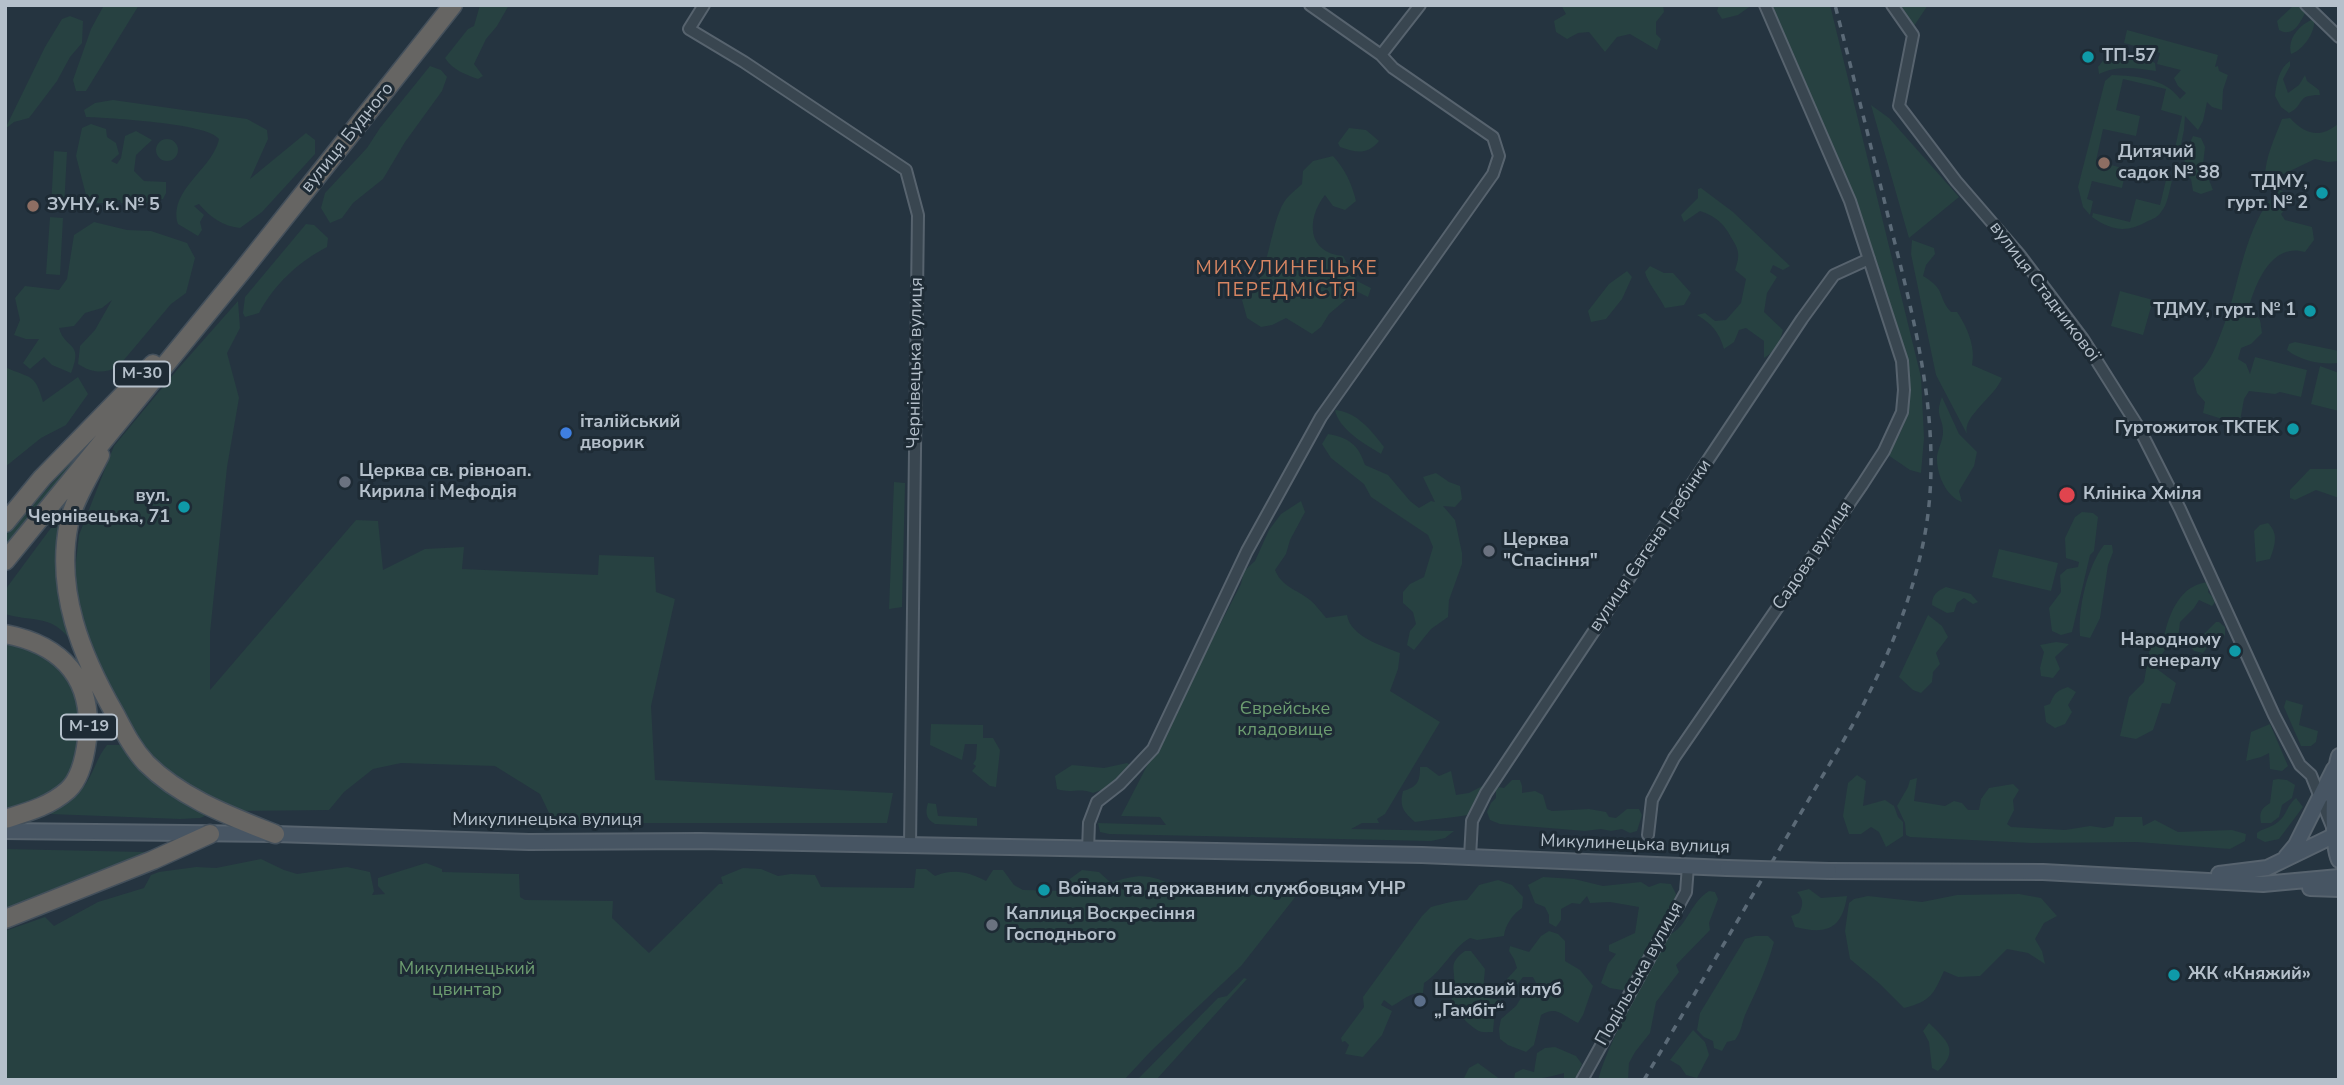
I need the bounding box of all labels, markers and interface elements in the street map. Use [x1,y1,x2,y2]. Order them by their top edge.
place label: ТП-57 [2102,46,2156,68]
marker: ТП-57 [2080,49,2096,65]
street label: вулиця Будного [297,79,399,197]
place label: Дитячий садок № 38 [2118,142,2220,184]
marker: Дитячий садок № 38 [2096,155,2112,171]
place label: ТДМУ, гурт. № 2 [2227,172,2308,214]
marker: ТДМУ, гурт. № 2 [2314,185,2330,201]
place label: ЗУНУ, к. № 5 [47,195,160,217]
marker: ЗУНУ, к. № 5 [25,198,41,214]
street label: вулиця Стадникової [1984,218,2104,366]
district label: МИКУЛИНЕЦЬКЕ ПЕРЕДМІСТЯ [1197,258,1377,302]
street label: Чернівецька вулиця [904,277,928,449]
place label: ТДМУ, гурт. № 1 [2153,300,2296,322]
marker: ТДМУ, гурт. № 1 [2302,303,2318,319]
road number: М-30 [114,362,170,386]
place label: італійський дворик [580,412,680,454]
place label: Гуртожиток TKTEK [2115,418,2279,440]
marker: Гуртожиток TKTEK [2285,421,2301,437]
marker: італійський дворик [558,425,574,441]
street label: вулиця Євгена Гребінки [1585,456,1717,636]
place label: Церква св. рівноап. Кирила і Мефодія [359,461,531,504]
marker: Церква св. рівноап. Кирила і Мефодія [337,474,353,490]
place label: Клініка Хміля [2083,484,2202,506]
marker: Клініка Хміля [2057,485,2077,505]
place label: вул. Чернівецька, 71 [28,486,170,528]
street label: Садова вулиця [1769,497,1857,615]
marker: вул. Чернівецька, 71 [176,499,192,515]
place label: Церква "Спасіння" [1503,530,1598,572]
marker: Церква "Спасіння" [1481,543,1497,559]
place label: Народному генералу [2121,630,2221,672]
marker: Народному генералу [2227,643,2243,659]
park label: Єврейське кладовище [1237,699,1333,742]
road number: М-19 [61,714,117,740]
street label: Микулинецька вулиця [452,810,642,832]
street label: Микулинецька вулиця [1540,831,1730,859]
place label: Воїнам та державним службовцям УНР [1058,879,1406,901]
marker: Воїнам та державним службовцям УНР [1036,882,1052,898]
street label: Подільська вулиця [1592,898,1688,1050]
place label: Каплиця Воскресіння Господнього [1006,904,1195,946]
marker: Каплиця Воскресіння Господнього [984,917,1000,933]
park label: Микулинецький цвинтар [399,959,535,1002]
place label: ЖК «Княжий» [2188,964,2311,986]
marker: ЖК «Княжий» [2166,967,2182,983]
place label: Шаховий клуб „Гамбіт“ [1434,980,1562,1023]
marker: Шаховий клуб „Гамбіт“ [1412,993,1428,1009]

